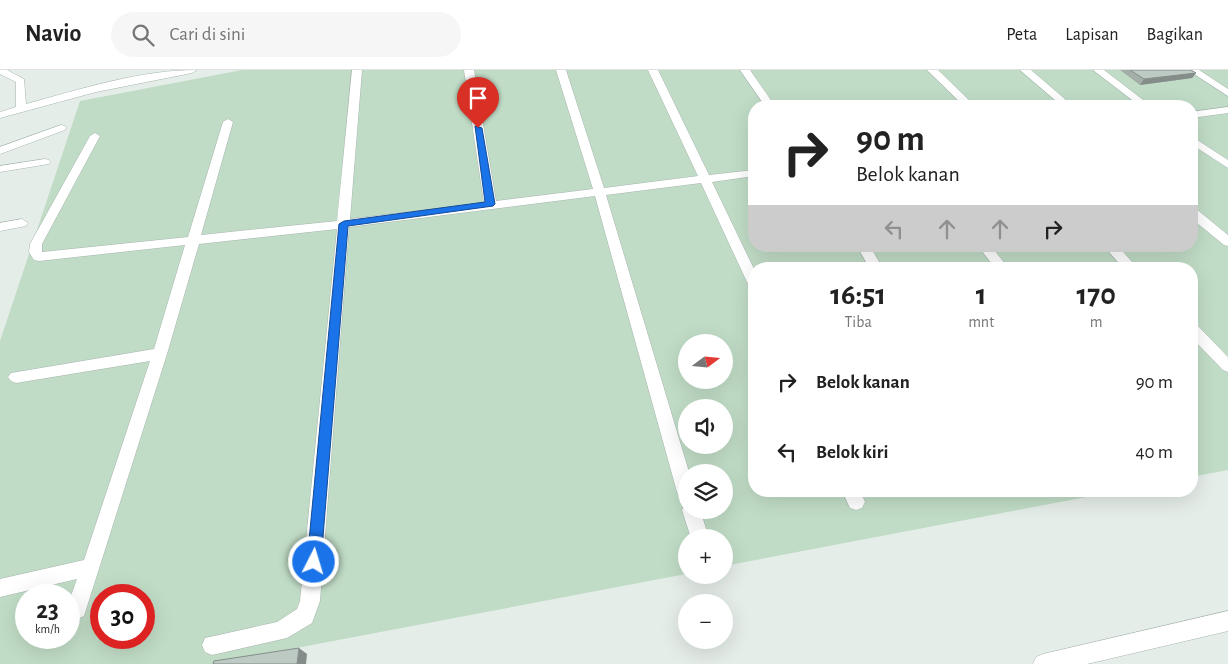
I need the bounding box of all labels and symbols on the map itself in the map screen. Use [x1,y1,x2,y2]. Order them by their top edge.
pin [457,77,499,128]
north arrow [678,334,732,389]
position arrow [287,535,339,587]
speed limit sign: 30 [90,584,155,649]

